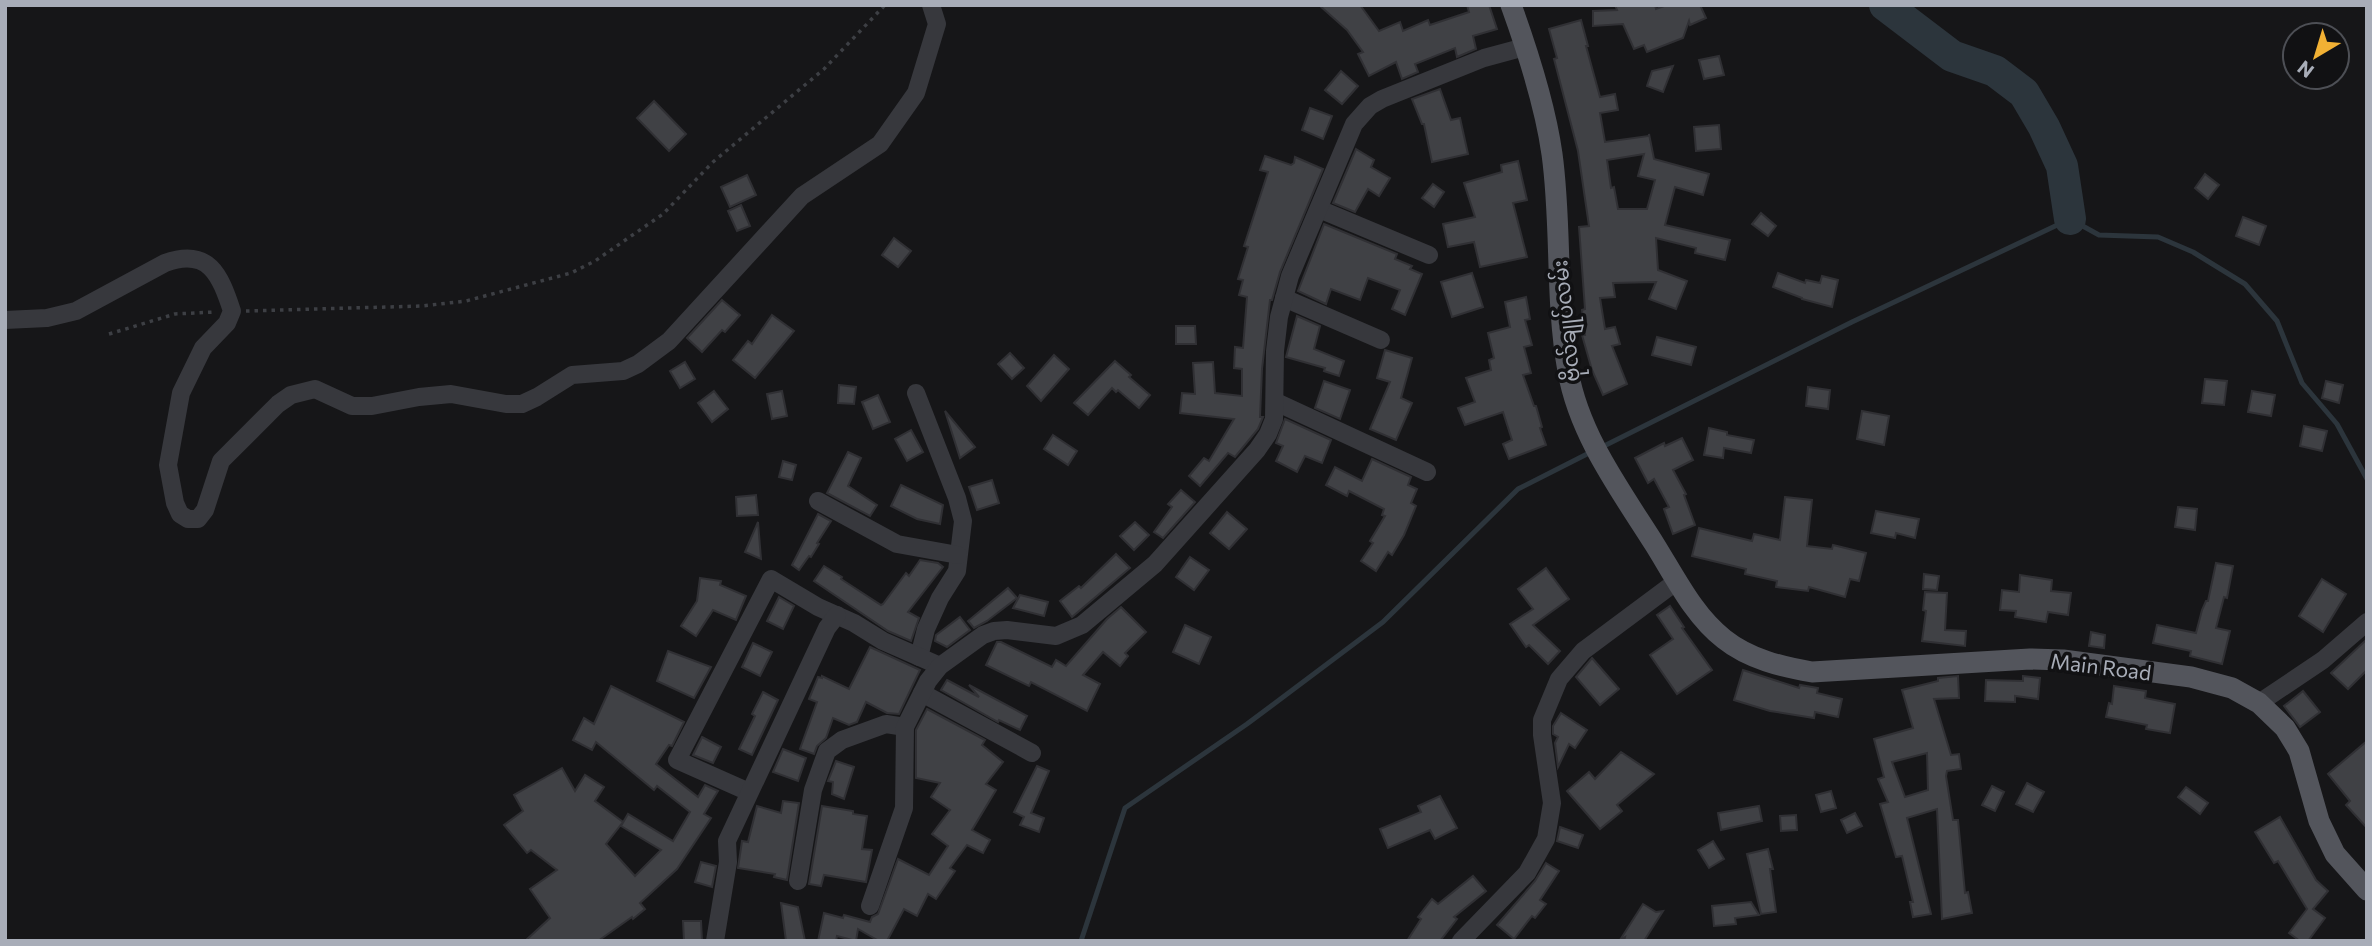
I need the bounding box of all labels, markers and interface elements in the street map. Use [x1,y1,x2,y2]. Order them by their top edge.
north arrow [2281,21,2351,91]
text: N [2293,56,2318,83]
street label: ဗိုလ်‌ချုပ်‌လမ်း [1544,258,1591,383]
street label: Main Road [2049,647,2153,685]

